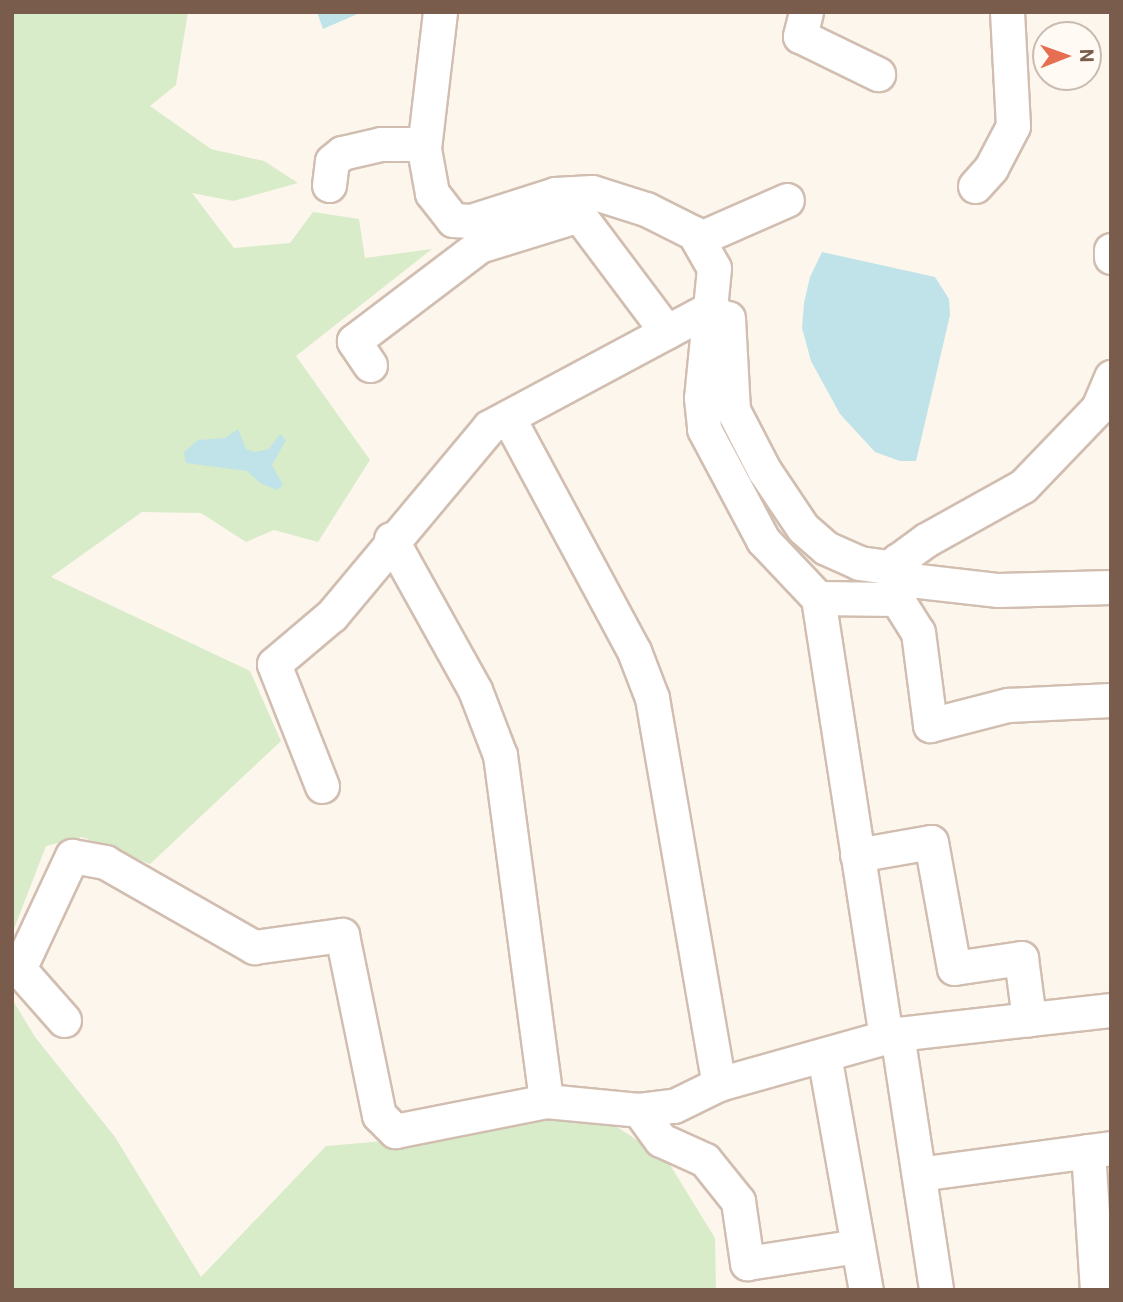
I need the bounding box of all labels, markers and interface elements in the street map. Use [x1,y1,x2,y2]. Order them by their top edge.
north arrow [1032,21,1102,91]
text: N [1075,49,1098,63]

